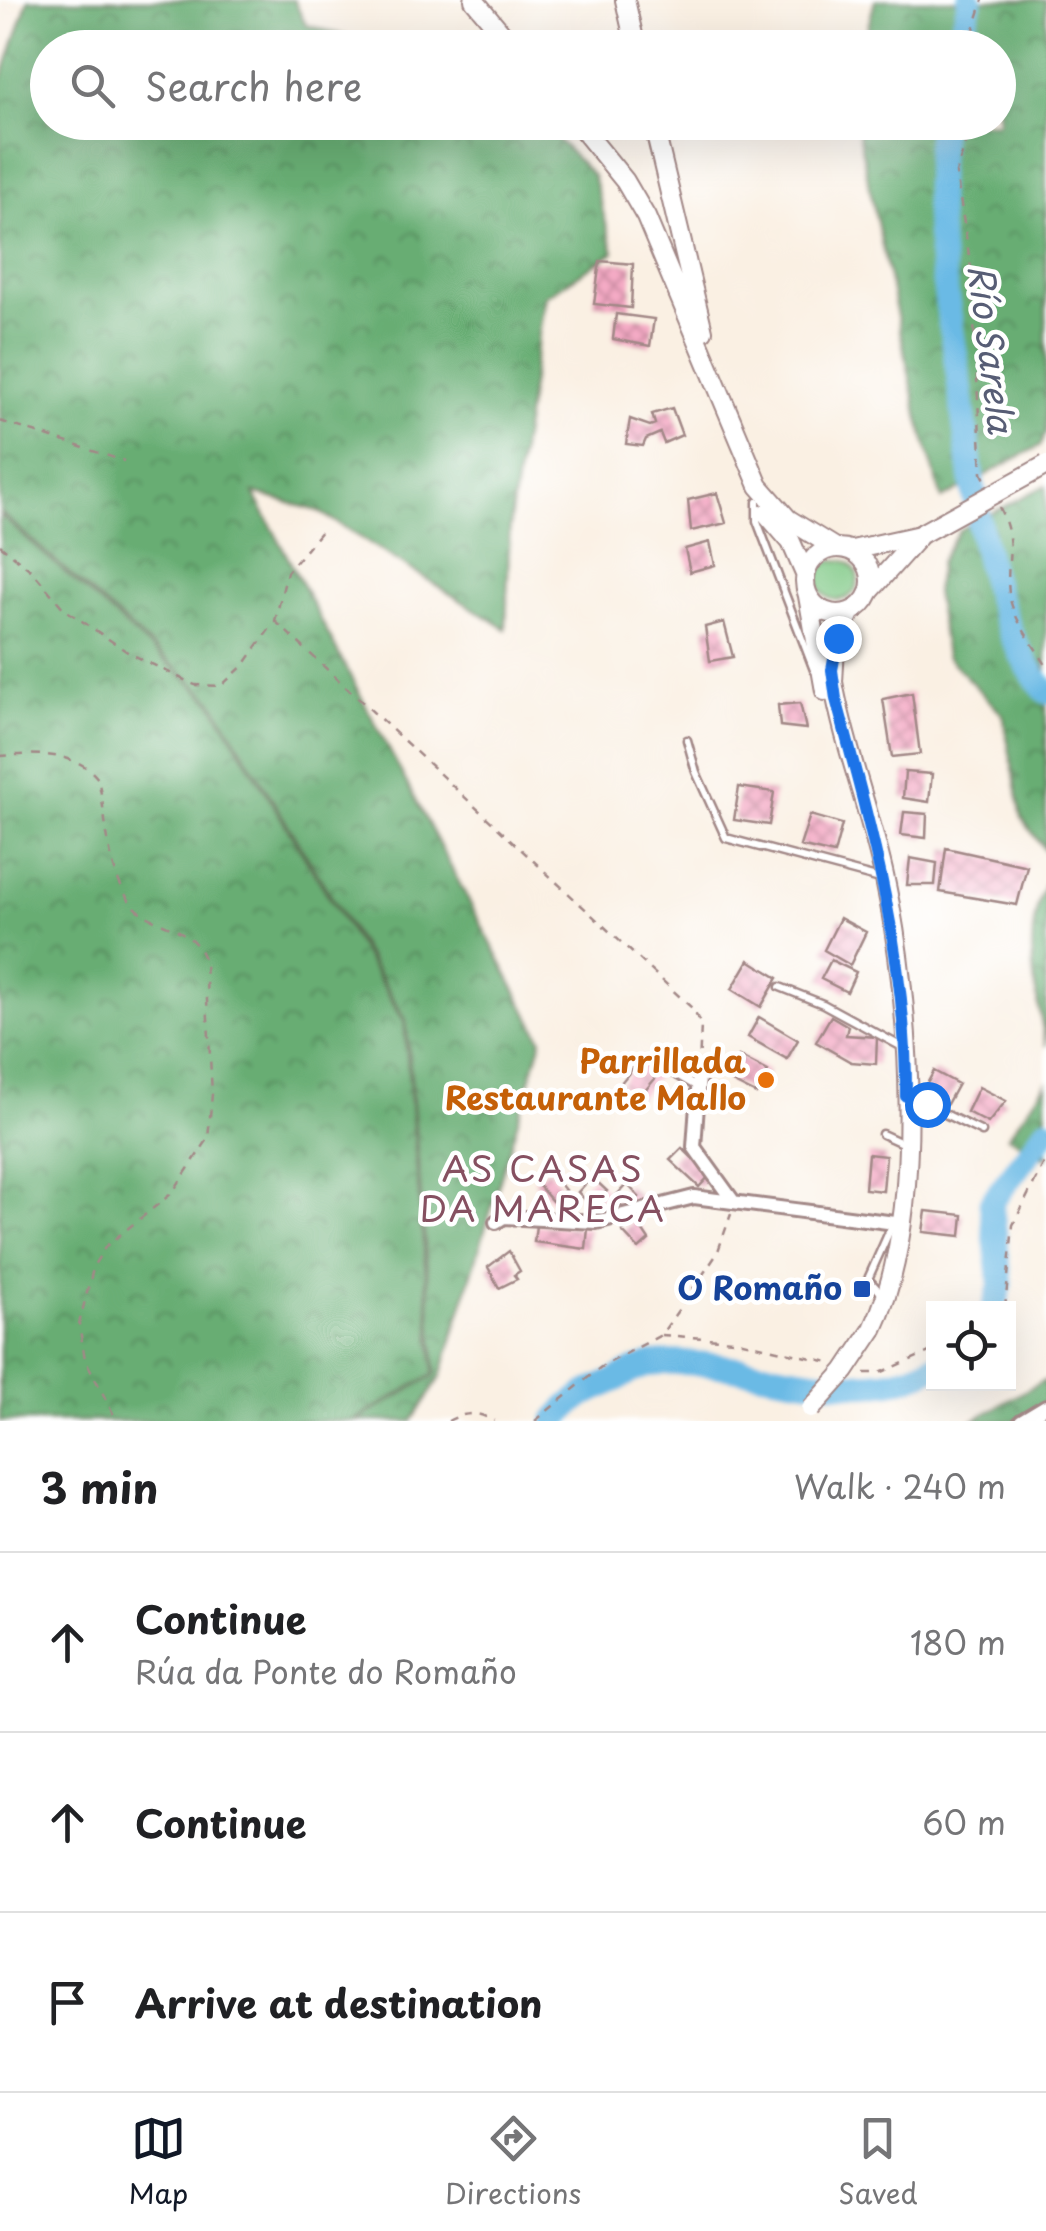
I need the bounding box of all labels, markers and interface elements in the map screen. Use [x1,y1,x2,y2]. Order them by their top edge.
search box [30,30,1016,140]
text: Search here [145,57,362,114]
icon: search [65,58,120,113]
water label: Río Sarela [956,261,1029,437]
route end [816,616,862,662]
place label: Parrillada Restaurante Mallo [445,1036,746,1121]
marker: Parrillada Restaurante Mallo [755,1069,777,1091]
route start [905,1082,951,1128]
district label: AS CASAS DA MARECA [420,1141,667,1234]
place label: O Romaño [677,1263,842,1311]
marker: O Romaño [851,1278,873,1300]
map controls [926,1301,1016,1391]
button: locate [926,1301,1016,1391]
text: 3 min [40,1455,158,1518]
text: Walk · 240 m [794,1462,1006,1510]
text: Continue [135,1590,306,1647]
icon: ahead [40,1615,95,1670]
text: 180 m [910,1618,1006,1666]
text: Rúa da Ponte do Romaño [135,1647,517,1695]
text: Continue [135,1794,306,1851]
icon: ahead [40,1795,95,1850]
text: 60 m [922,1798,1006,1846]
text: Arrive at destination [135,1974,543,2031]
icon: arrive [40,1975,95,2030]
tab: Map [128,2111,188,2214]
tab: Directions [445,2111,581,2214]
tab: Saved [838,2111,918,2214]

